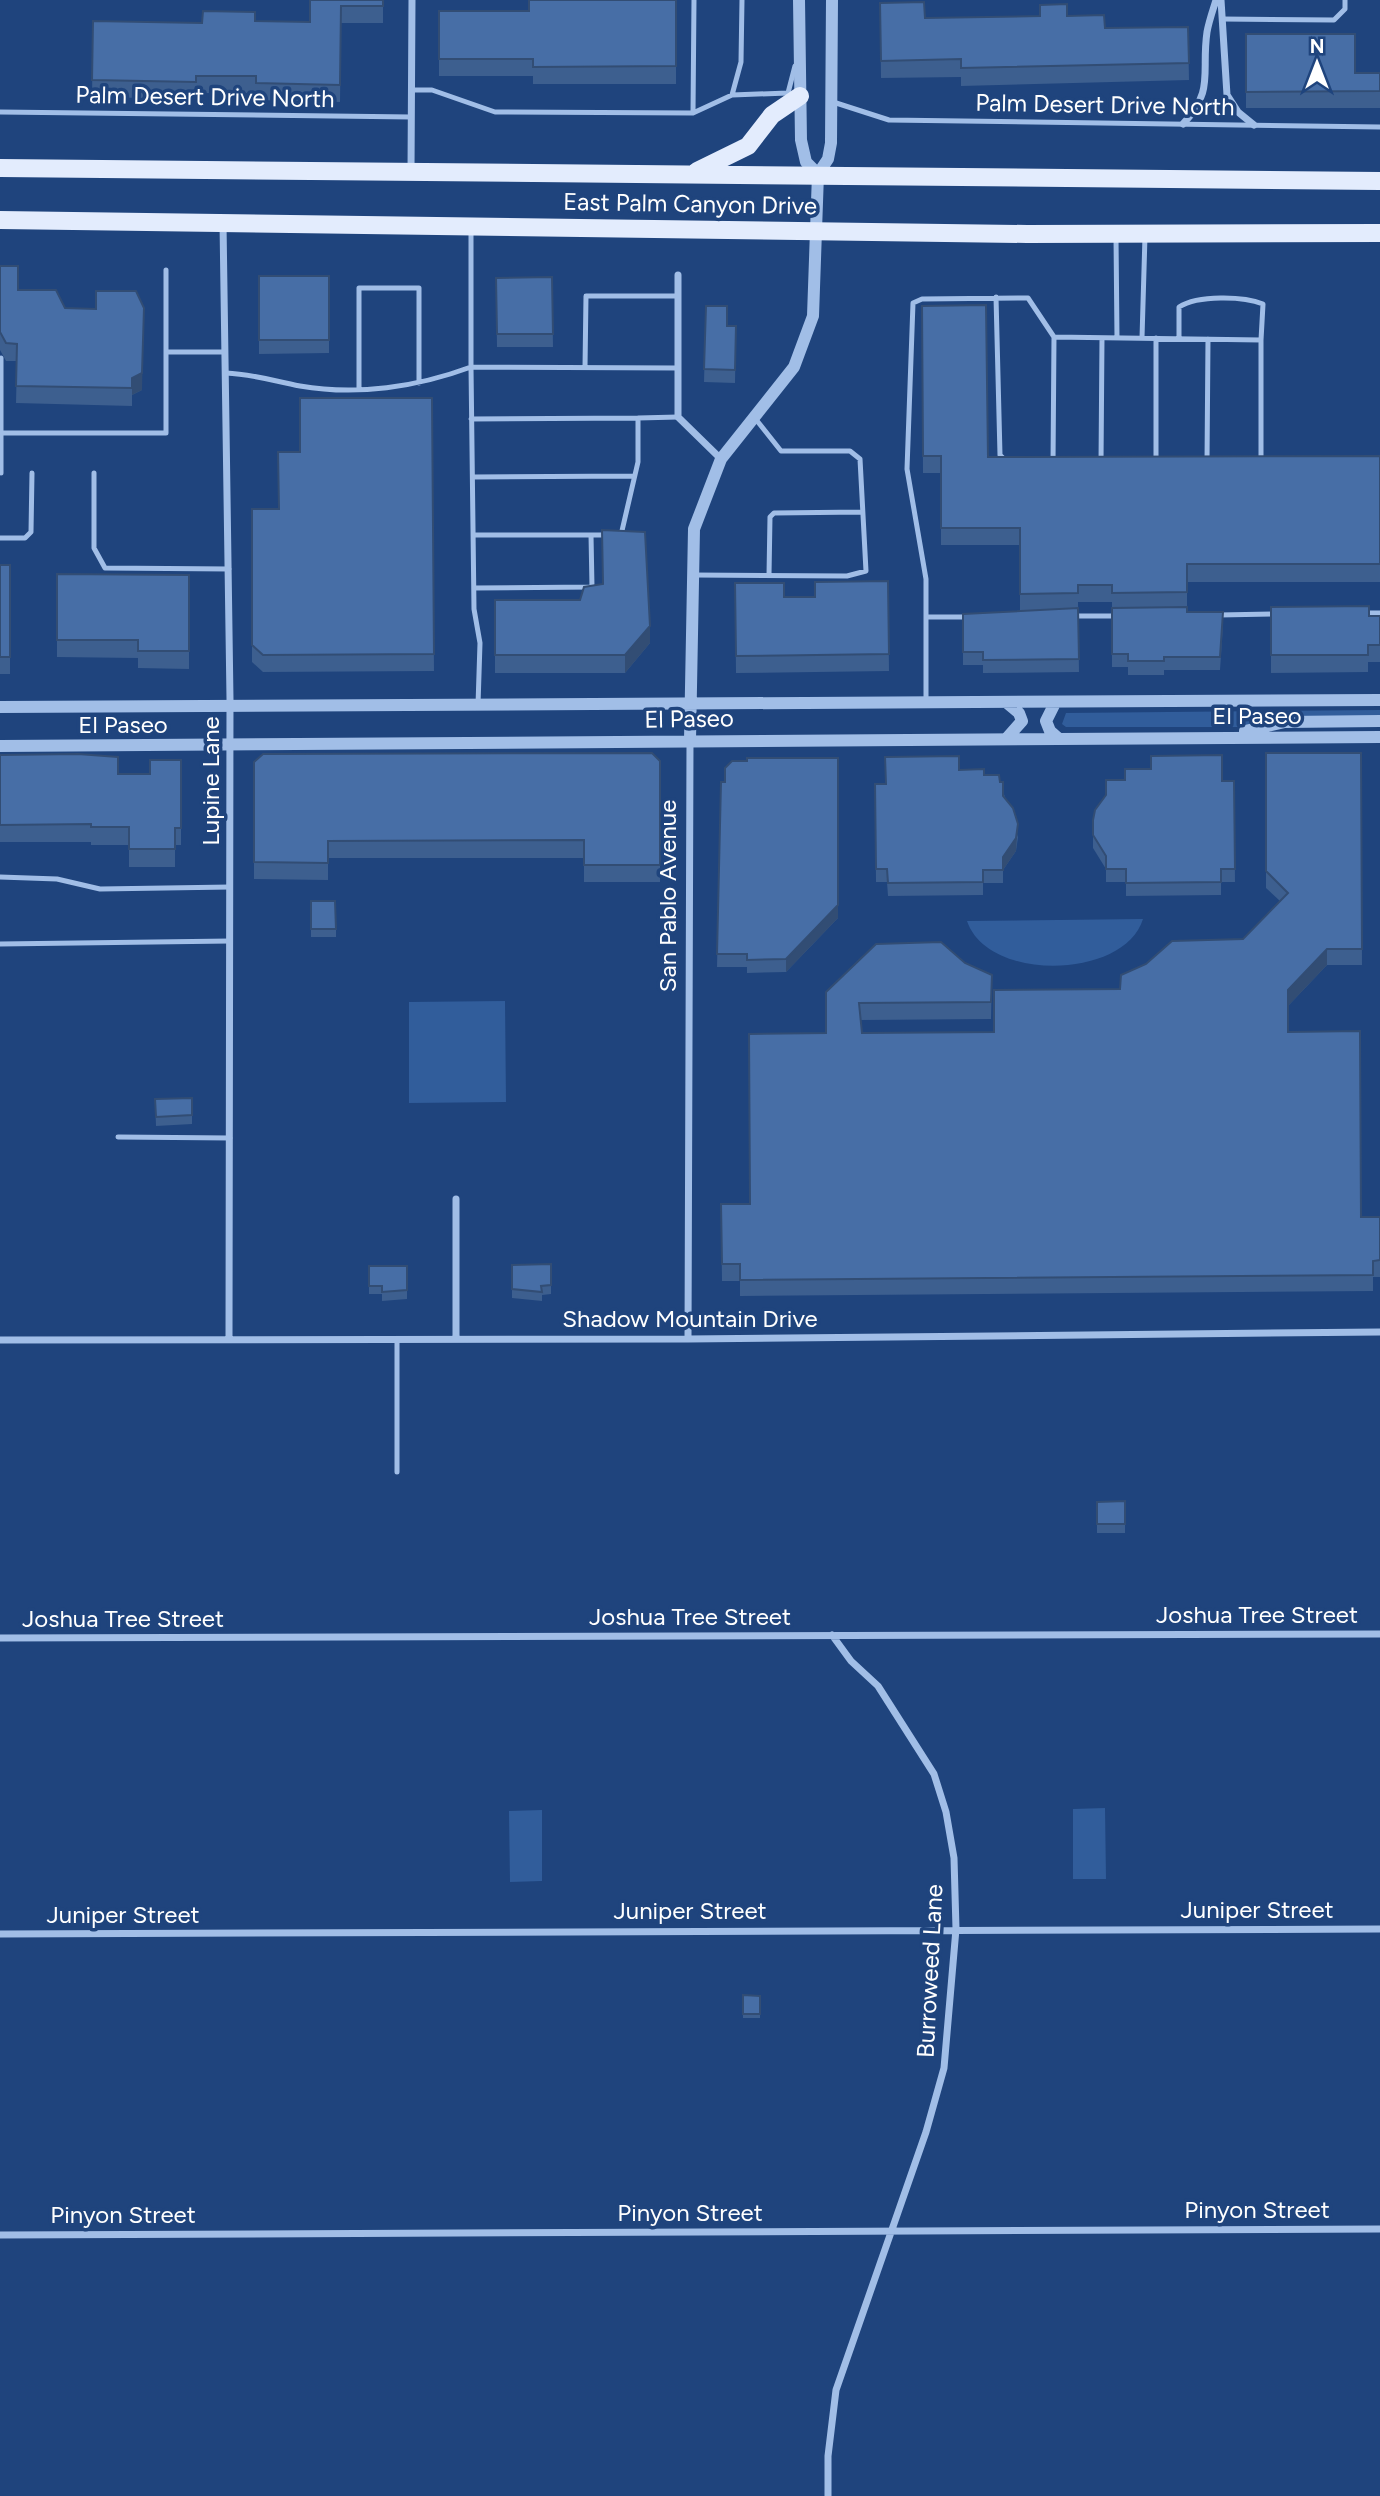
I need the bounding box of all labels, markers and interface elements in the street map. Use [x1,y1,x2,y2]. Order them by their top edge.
north arrow [1282,28,1352,98]
text: N [1310,35,1324,58]
street label: Palm Desert Drive North [75,80,335,113]
street label: Palm Desert Drive North [975,88,1235,121]
street label: East Palm Canyon Drive [563,187,817,220]
street label: El Paseo [1212,701,1302,730]
street label: El Paseo [644,703,734,734]
street label: El Paseo [78,710,168,739]
street label: Lupine Lane [196,716,225,846]
street label: San Pablo Avenue [653,800,682,992]
street label: Shadow Mountain Drive [562,1304,818,1333]
street label: Joshua Tree Street [1156,1600,1358,1629]
street label: Joshua Tree Street [589,1602,791,1631]
street label: Joshua Tree Street [22,1604,224,1633]
street label: Burroweed Lane [910,1883,949,2059]
street label: Juniper Street [1180,1895,1334,1924]
street label: Juniper Street [613,1896,767,1925]
street label: Juniper Street [46,1900,200,1929]
street label: Pinyon Street [1184,2195,1330,2224]
street label: Pinyon Street [617,2198,763,2227]
street label: Pinyon Street [50,2200,196,2229]

